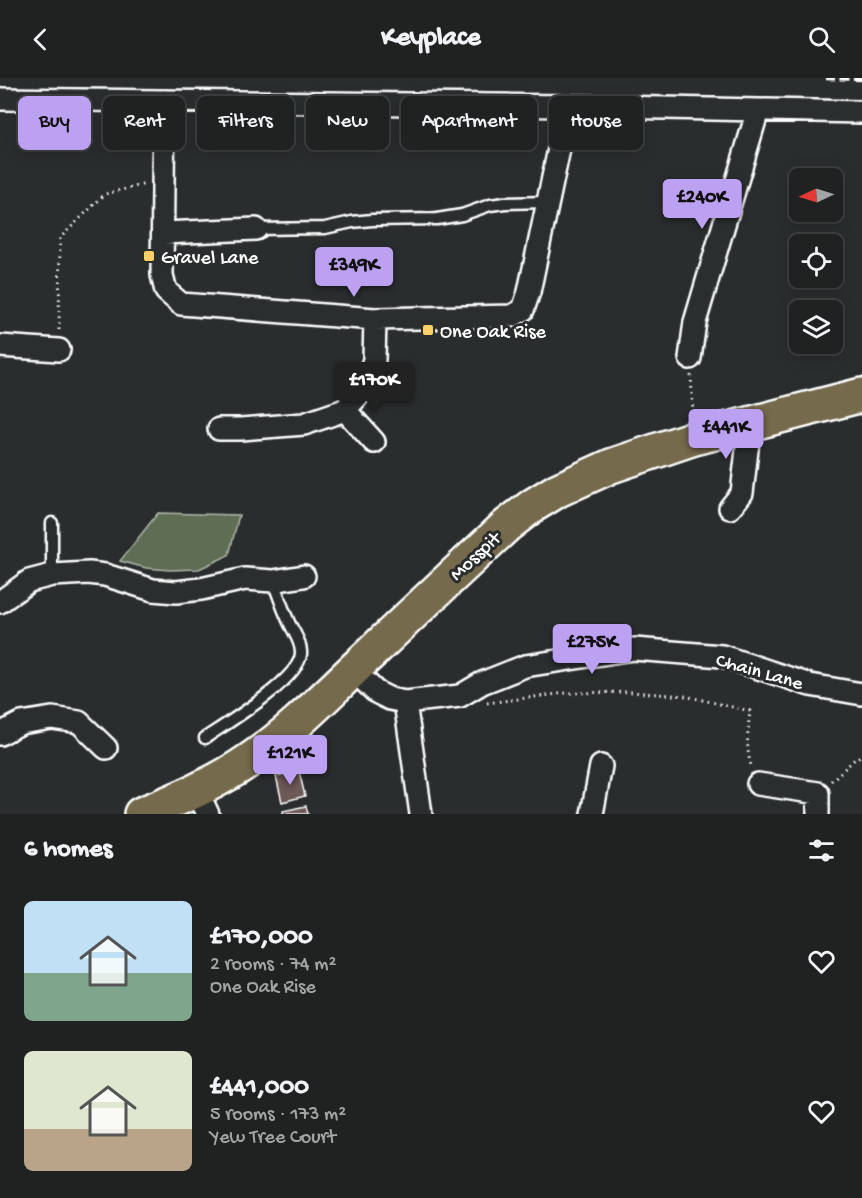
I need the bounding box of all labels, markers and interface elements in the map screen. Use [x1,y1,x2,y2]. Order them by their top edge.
icon: back [24,23,57,56]
text: Keyplace [381,23,481,55]
icon: search [805,23,838,56]
chip: Buy [18,96,91,150]
chip: Rent [103,96,185,150]
chip: Filters [197,96,294,150]
chip: New [306,96,389,150]
chip: Apartment [401,96,537,150]
chip: House [549,96,643,150]
north arrow [789,168,843,222]
map controls [789,168,843,354]
pin: £240K [660,179,744,230]
text: £240K [677,187,727,210]
button: locate [789,234,843,288]
pin: £349K [312,247,396,298]
place label: Gravel Lane [161,248,259,271]
marker: Gravel Lane [142,249,156,263]
text: £349K [329,255,379,278]
button: layers [789,300,843,354]
place label: One Oak Rise [440,322,547,345]
marker: One Oak Rise [421,323,435,337]
pin: £170K [332,362,416,413]
text: £170K [349,370,399,393]
pin: £441K [684,409,768,460]
text: £441K [703,417,749,440]
street label: Mosspit [446,527,508,587]
pin: £275K [550,624,634,675]
text: £275K [567,632,617,655]
street label: Chain Lane [713,650,806,697]
pin: £121K [248,735,332,786]
text: £121K [267,743,313,766]
icon: filters [805,834,838,867]
text: 6 homes [24,835,112,866]
text: £170,000 [210,923,313,954]
icon: home [72,925,144,997]
icon: heart [805,945,838,978]
text: 2 rooms · 74 m² [210,954,336,977]
text: One Oak Rise [210,977,316,1000]
text: £441,000 [210,1073,309,1104]
icon: home [72,1075,144,1147]
icon: heart [805,1095,838,1128]
text: 5 rooms · 173 m² [210,1104,346,1127]
text: Yew Tree Court [210,1127,336,1150]

